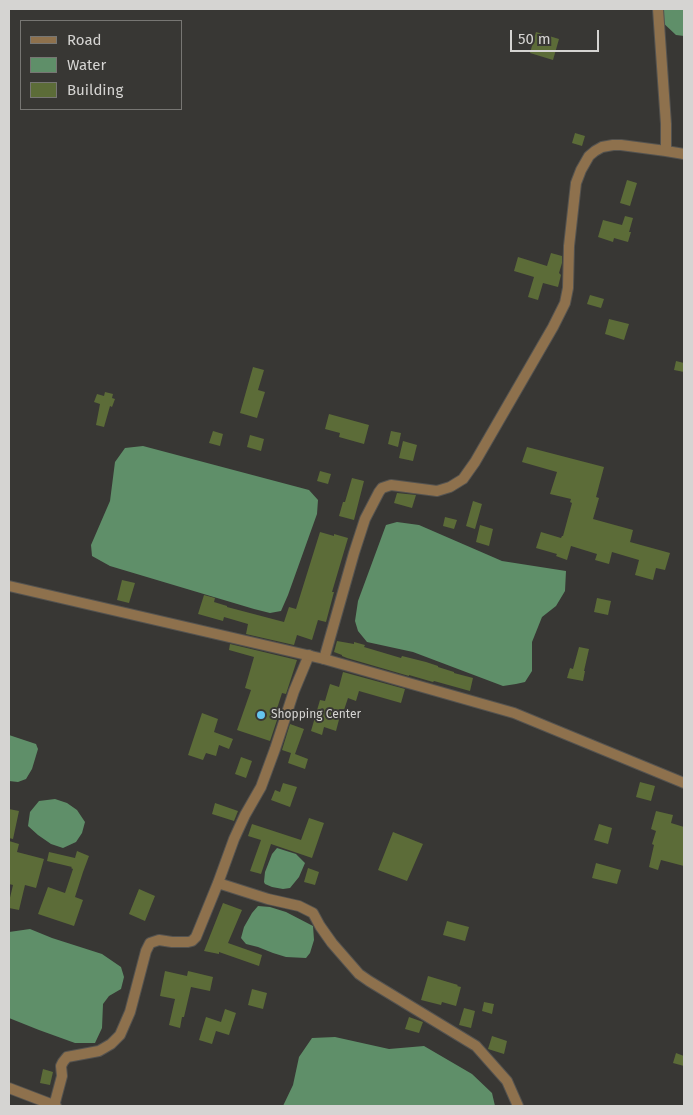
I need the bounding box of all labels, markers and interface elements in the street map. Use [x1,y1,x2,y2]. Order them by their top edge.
legend [20,20,182,110]
scale bar [513,20,602,52]
text: 50 m [518,30,551,48]
text: Road [67,31,102,49]
text: Water [67,56,106,74]
text: Building [67,81,123,99]
place label: Shopping Center [271,708,361,722]
marker: Shopping Center [255,709,267,721]

